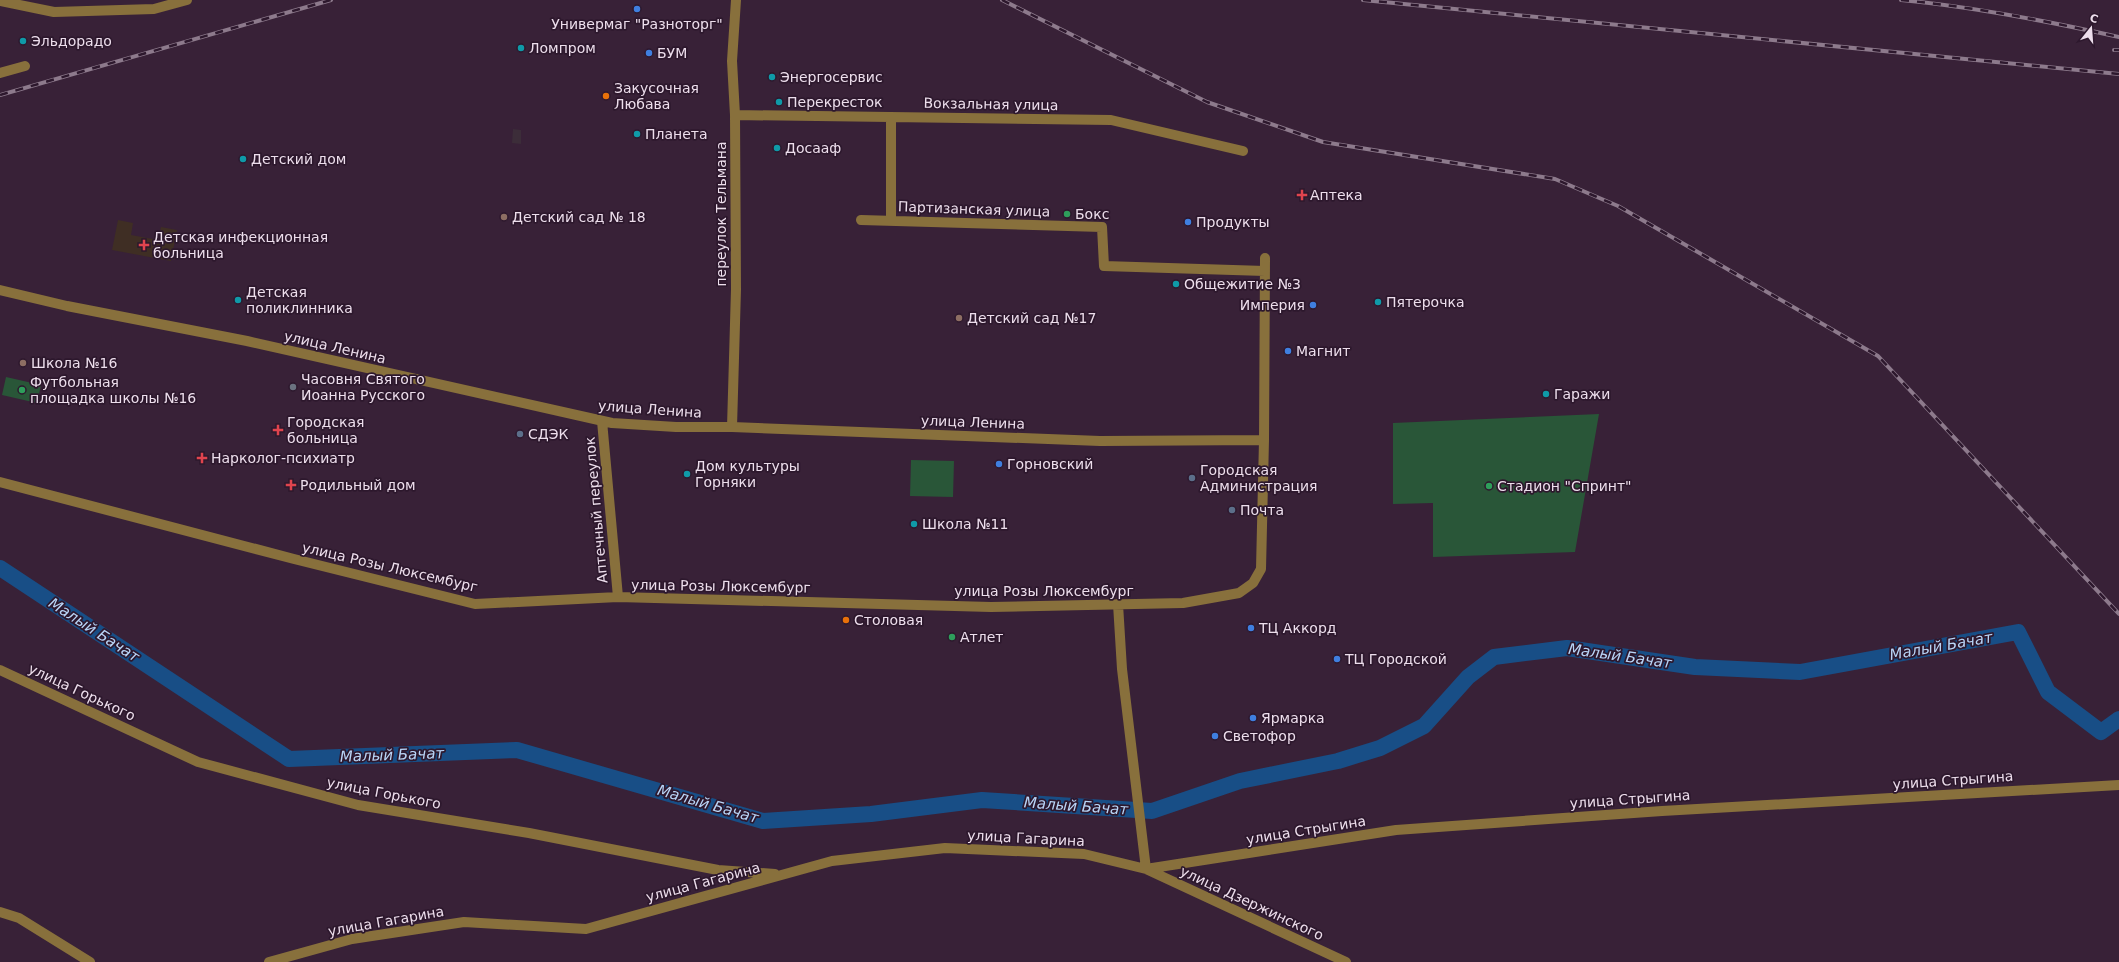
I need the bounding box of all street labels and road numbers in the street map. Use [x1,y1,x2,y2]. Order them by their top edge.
street label: Вокзальная улица [923,95,1059,113]
street label: переулок Тельмана [713,141,729,287]
street label: Партизанская улица [898,198,1050,220]
street label: улица Ленина [283,328,387,366]
street label: улица Ленина [598,397,702,421]
street label: улица Ленина [921,412,1025,432]
street label: Аптечный переулок [582,436,610,584]
street label: улица Розы Люксембург [301,539,479,595]
street label: улица Розы Люксембург [631,576,811,596]
street label: улица Розы Люксембург [954,583,1134,599]
street label: улица Горького [26,660,138,724]
street label: улица Стрыгина [1892,768,2014,792]
street label: улица Горького [326,774,442,812]
street label: улица Стрыгина [1569,787,1691,811]
street label: улица Стрыгина [1245,813,1367,847]
street label: улица Гагарина [967,827,1085,849]
street label: улица Гагарина [644,859,762,905]
street label: улица Дзержинского [1178,863,1326,943]
street label: улица Гагарина [327,903,445,939]

